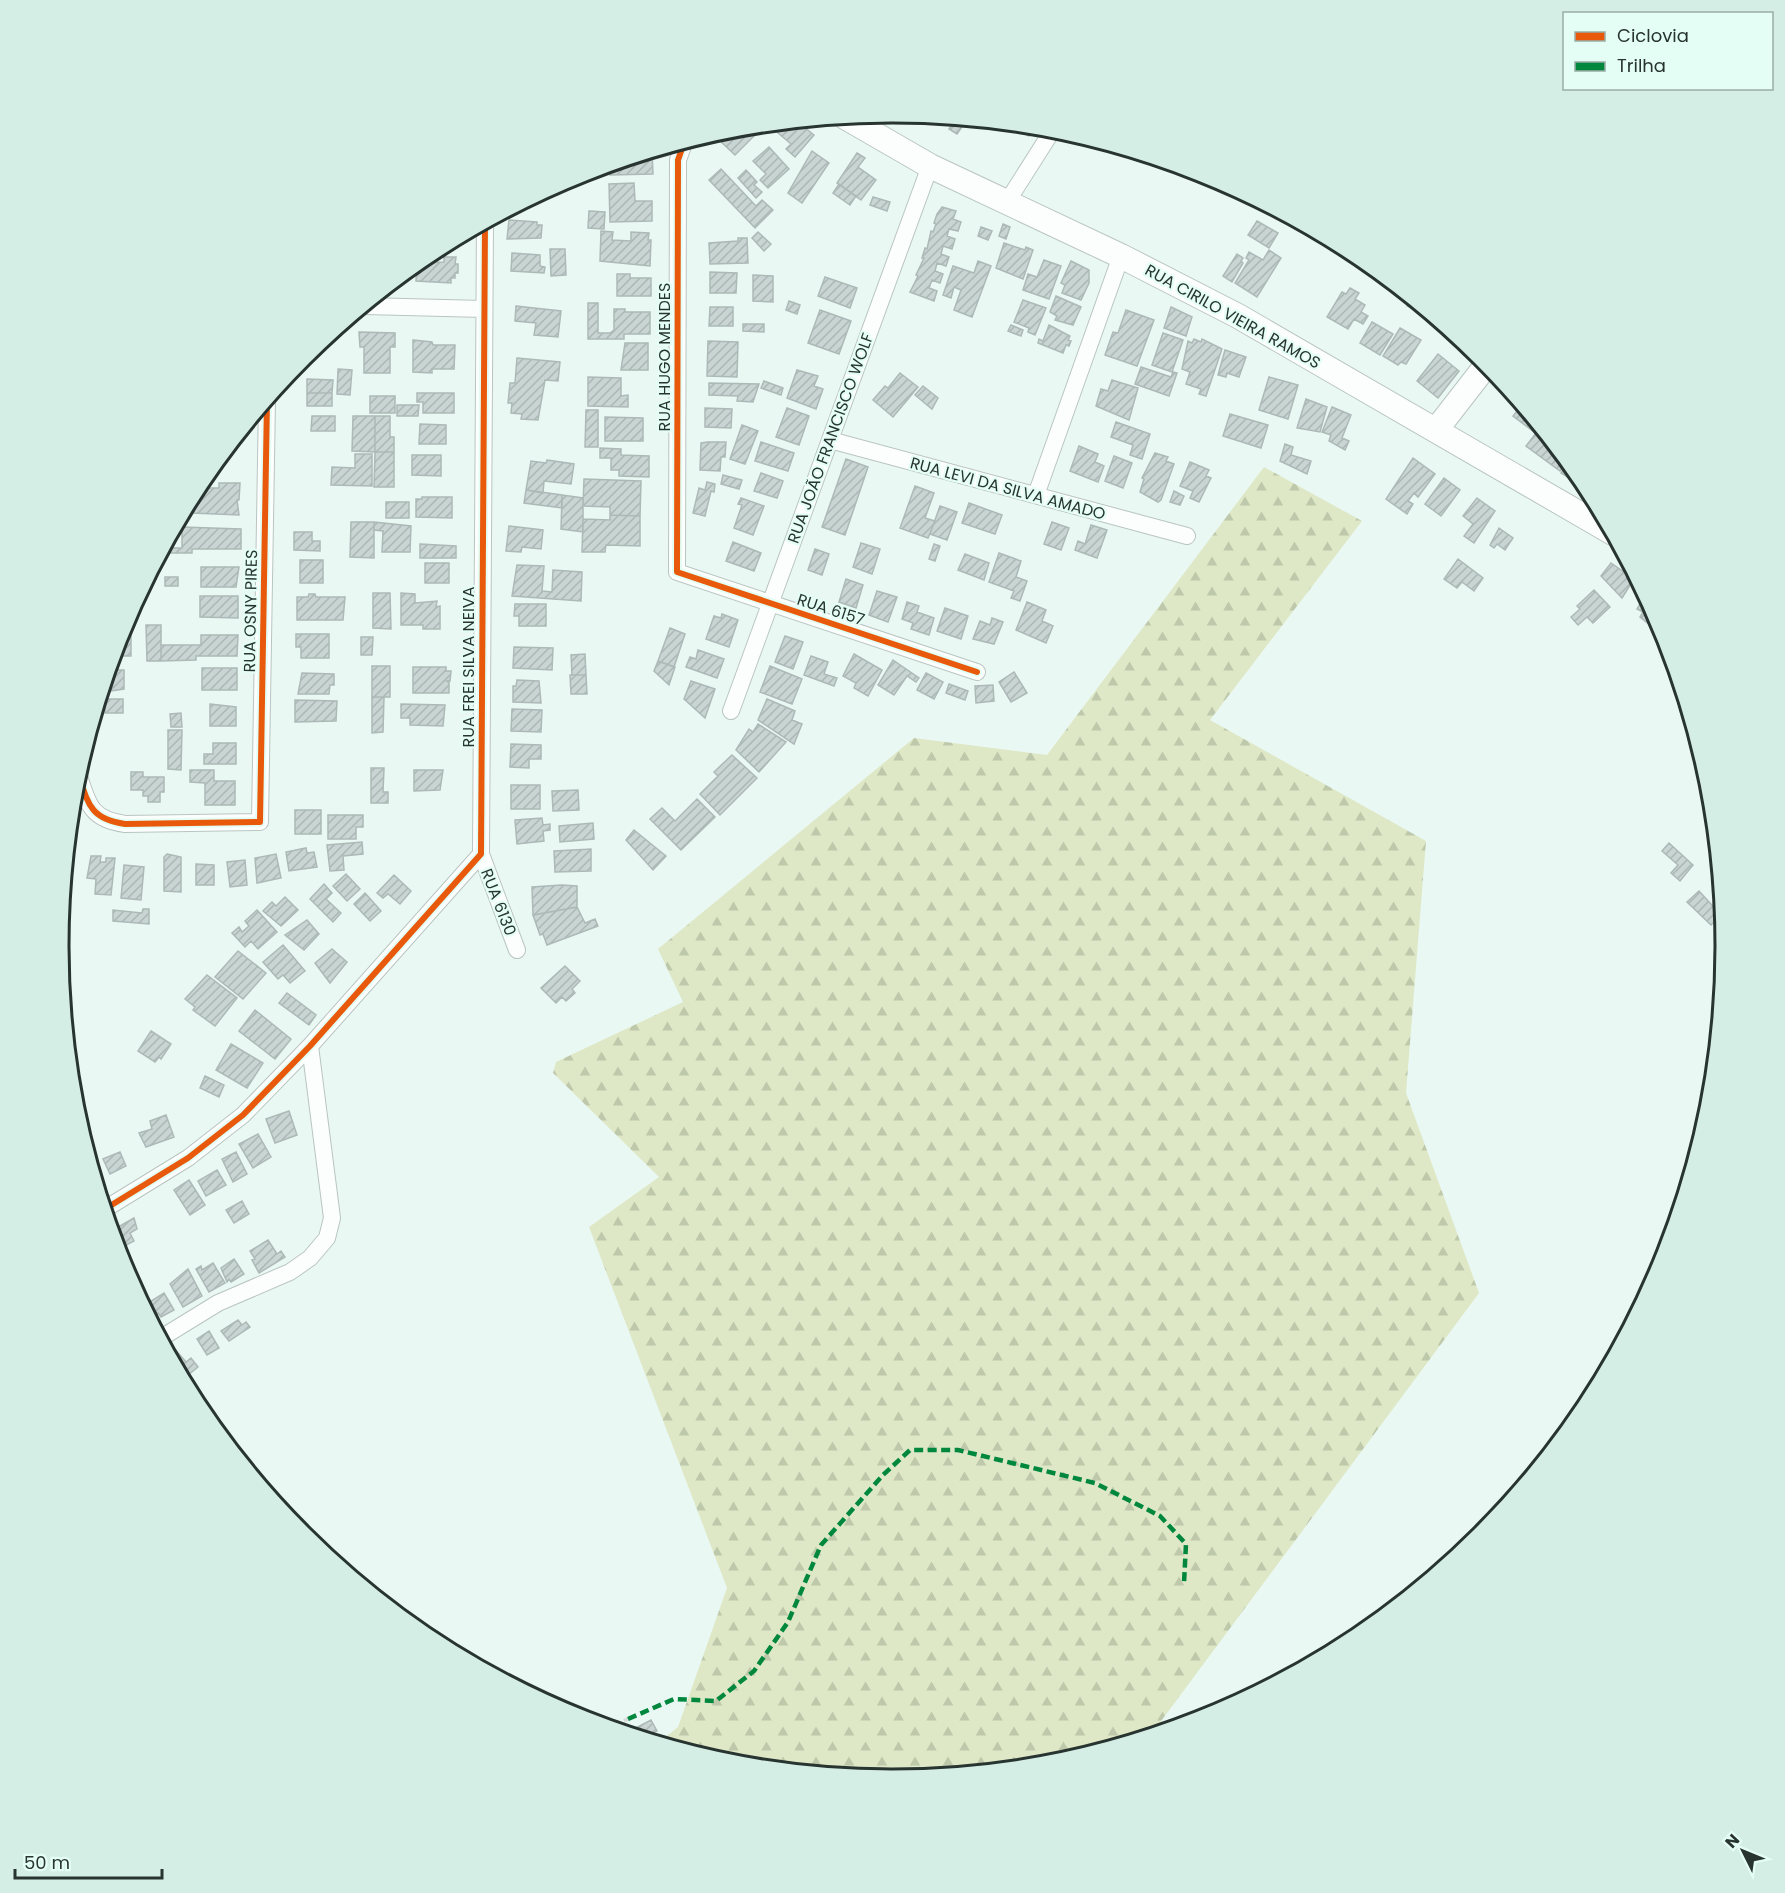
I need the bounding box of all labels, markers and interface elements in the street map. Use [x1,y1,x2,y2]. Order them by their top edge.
legend [1563,12,1773,90]
text: Ciclovia [1617,23,1689,48]
text: Trilha [1617,53,1666,78]
street label: RUA CIRILO VIEIRA RAMOS [1141,259,1325,374]
street label: RUA HUGO MENDES [653,283,676,431]
street label: RUA JOÃO FRANCISCO WOLF [782,330,879,546]
street label: RUA LEVI DA SILVA AMADO [908,451,1108,526]
street label: RUA OSNY PIRES [238,549,263,673]
street label: RUA FREI SILVA NEIVA [457,586,480,747]
street label: RUA 6157 [794,588,868,631]
street label: RUA 6130 [475,865,522,939]
north arrow [1713,1821,1773,1881]
text: N [1720,1829,1745,1853]
scale bar [15,1842,162,1880]
text: 50 m [24,1850,70,1875]

